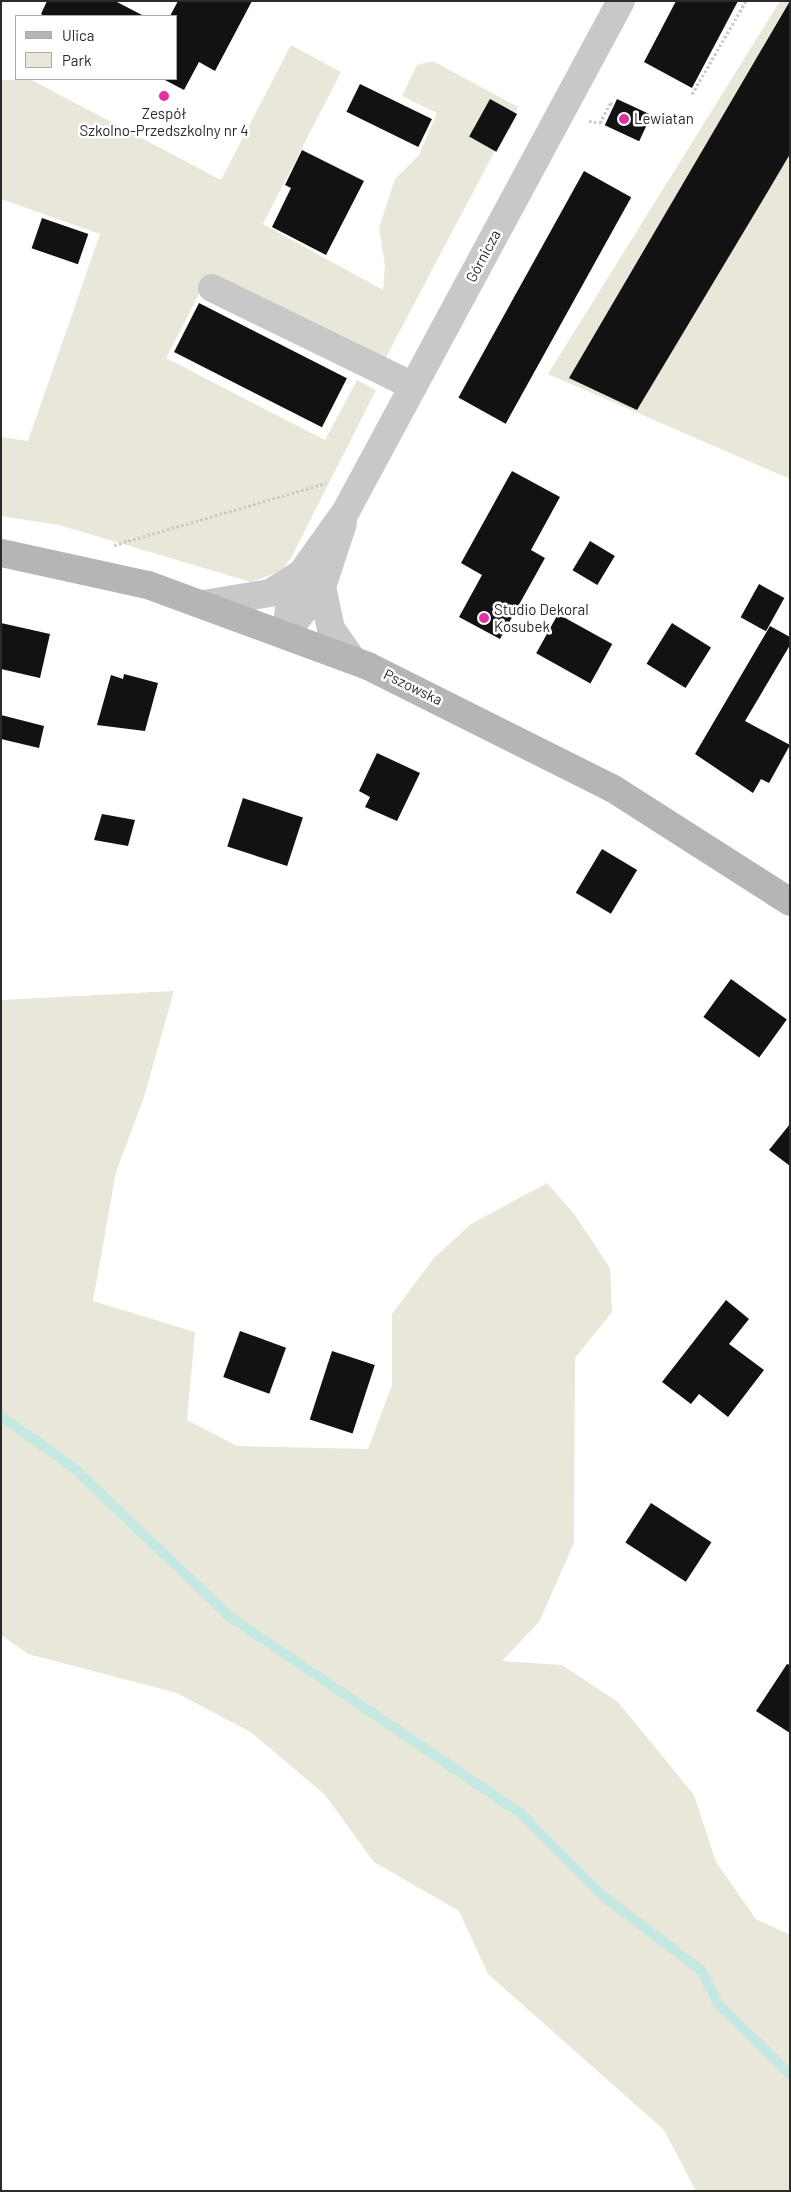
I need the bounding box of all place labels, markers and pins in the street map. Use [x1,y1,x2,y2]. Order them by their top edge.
marker: Zespół Szkolno-Przedszkolny nr 4 [158,90,170,102]
place label: Zespół Szkolno-Przedszkolny nr 4 [79,104,249,139]
place label: Lewiatan [634,110,694,128]
marker: Lewiatan [618,113,630,125]
place label: Studio Dekoral Kosubek [494,600,589,635]
marker: Studio Dekoral Kosubek [478,612,490,624]

